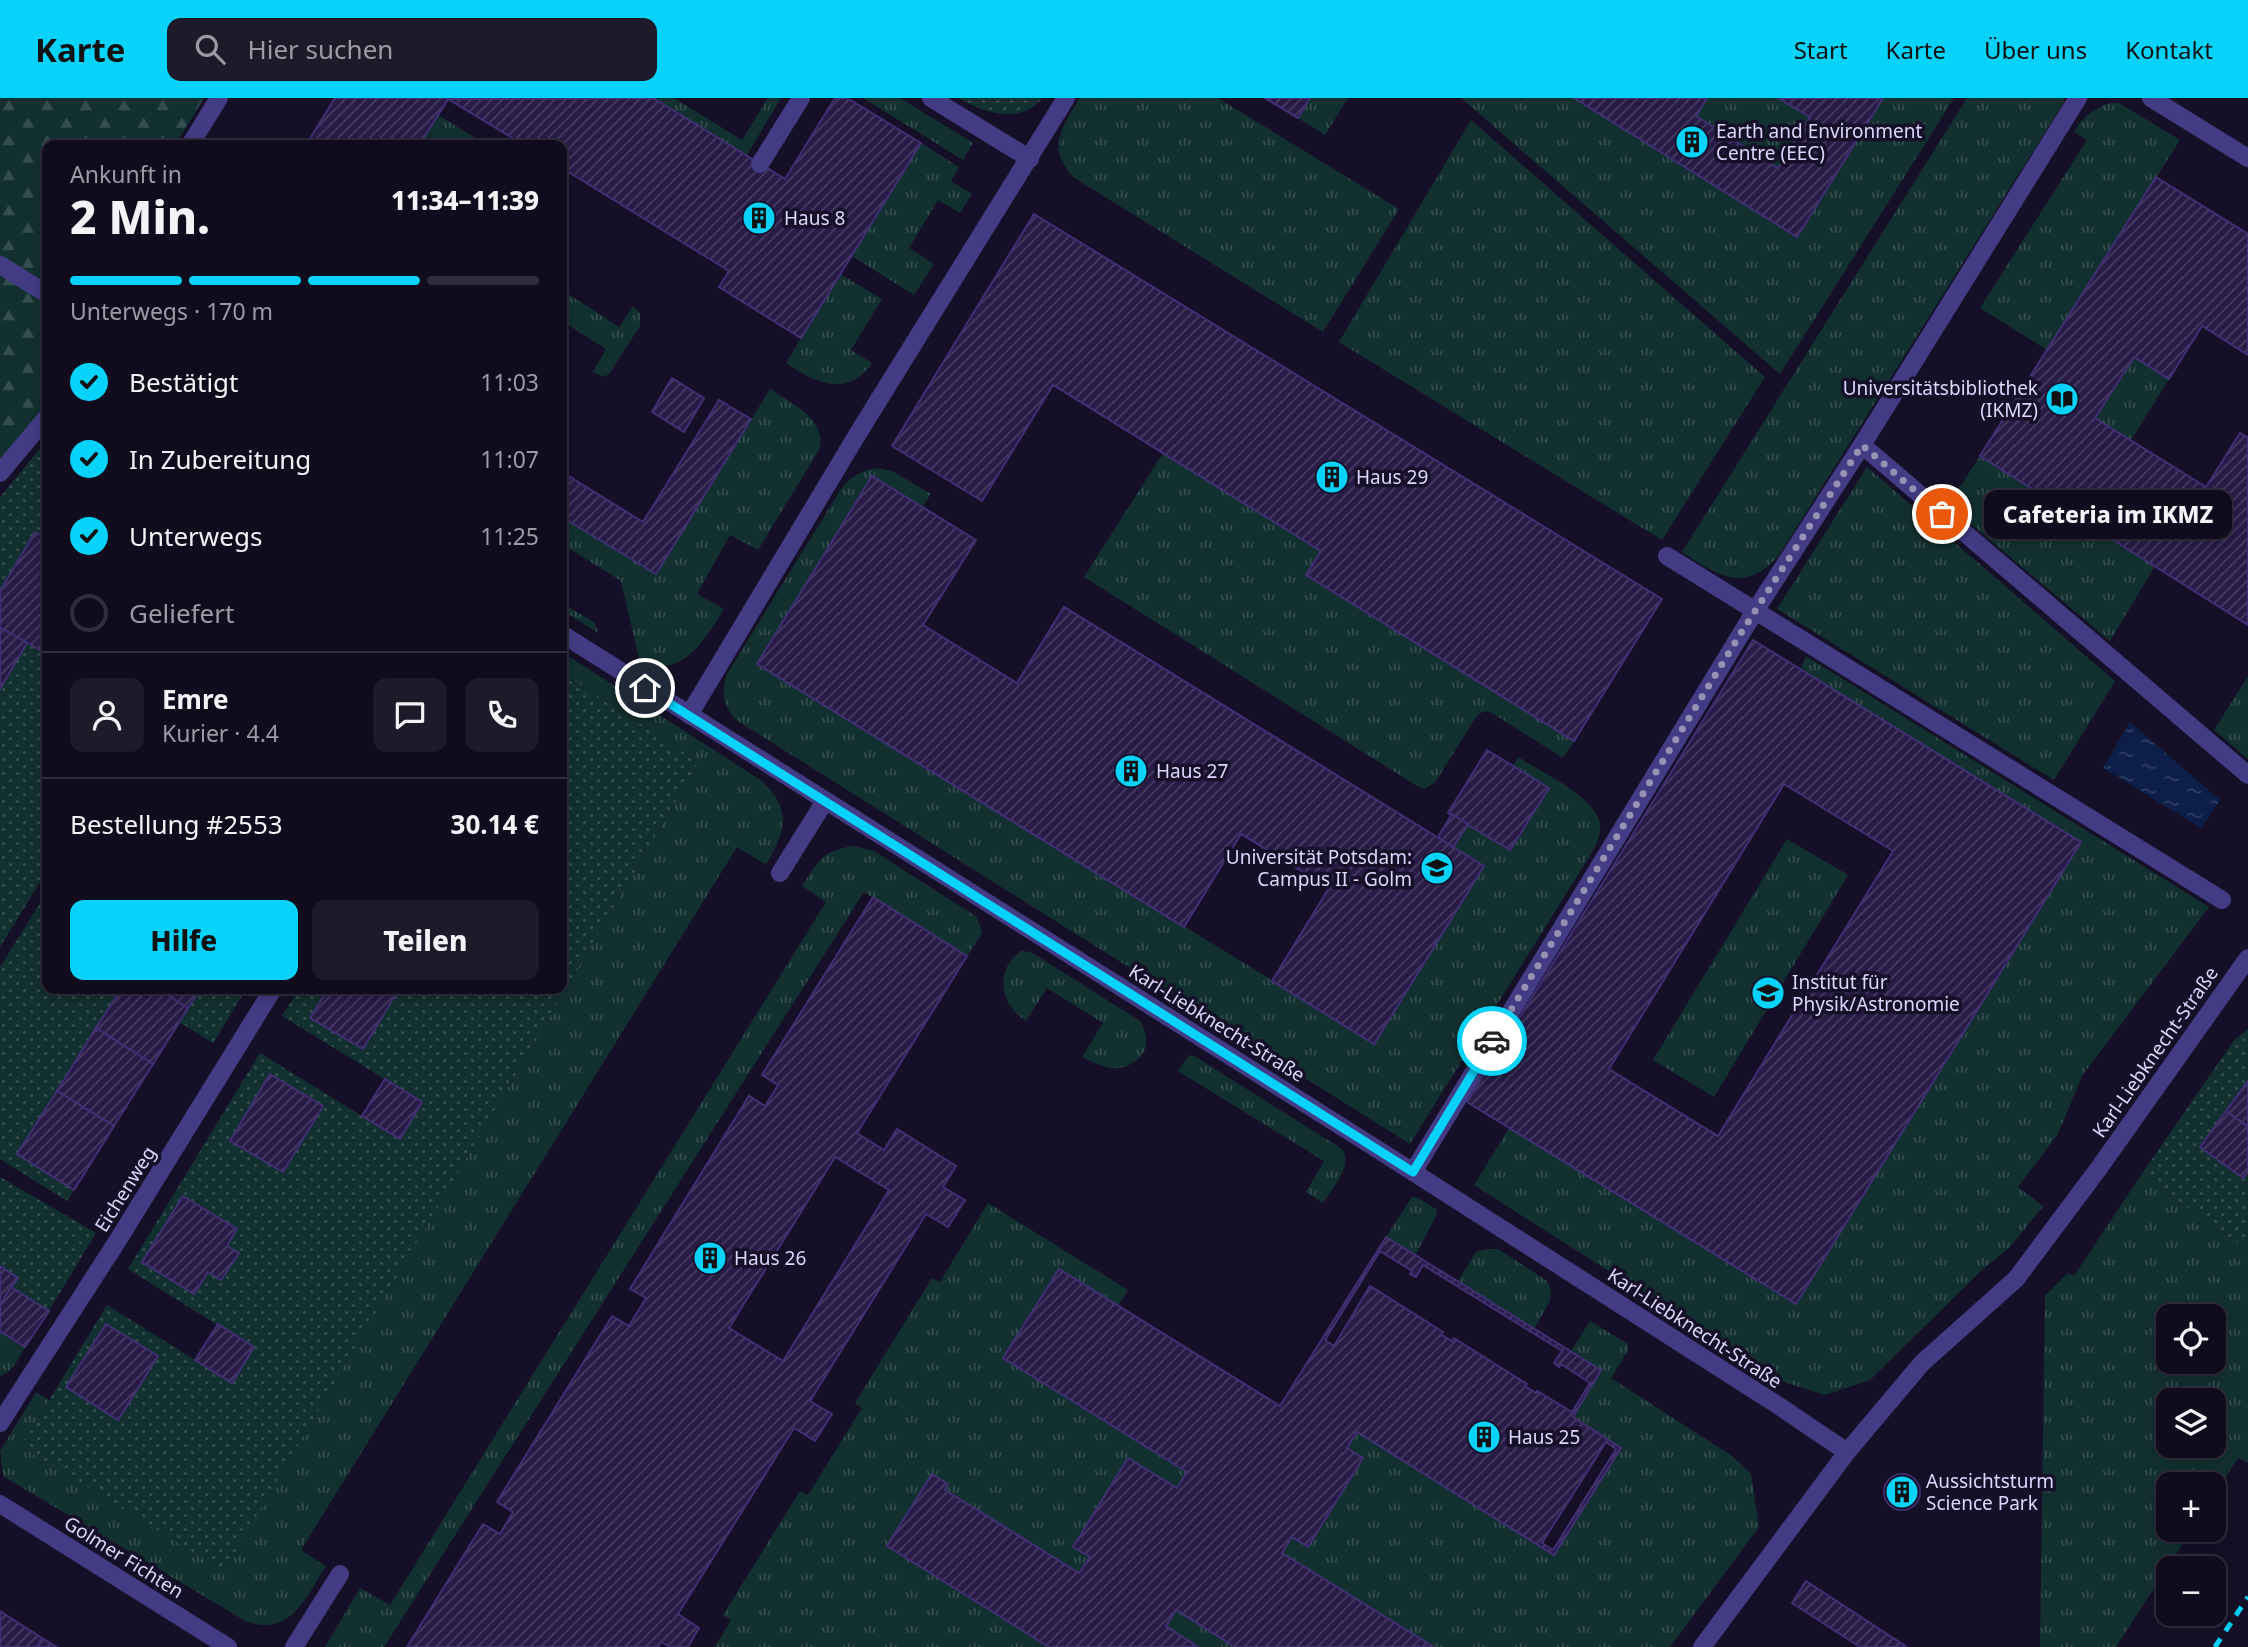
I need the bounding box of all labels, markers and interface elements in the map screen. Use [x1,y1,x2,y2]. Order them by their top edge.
search box [167,18,657,81]
text: Karte [35,27,125,72]
icon: search [191,30,229,68]
text: Hier suchen [247,31,393,67]
text: Start [1794,33,1848,66]
text: Karte [1886,33,1946,66]
text: Über uns [1984,33,2087,66]
text: Kontakt [2125,33,2213,66]
place label: Earth and Environment Centre (EEC) [1716,118,1922,166]
building icon: Earth and Environment Centre (EEC) [1673,123,1711,161]
text: Ankunft in [70,158,182,190]
text: 11:34–11:39 [391,182,539,218]
text: 2 Min. [70,185,210,247]
building icon: Haus 8 [740,199,778,237]
place label: Haus 8 [784,205,845,231]
text: Unterwegs · 170 m [70,295,273,327]
icon: check [70,363,108,401]
text: Bestätigt [129,364,238,400]
text: 11:03 [480,366,539,398]
place label: Universitätsbibliothek (IKMZ) [1843,375,2038,423]
library icon: Universitätsbibliothek (IKMZ) [2043,380,2081,418]
icon: check [70,440,108,478]
text: In Zubereitung [129,441,311,477]
text: 11:07 [480,443,539,475]
building icon: Haus 29 [1313,458,1351,496]
place label: Haus 29 [1356,464,1428,490]
pin [1912,484,1972,544]
callout: Cafeteria im IKMZ [1984,490,2232,538]
icon: bag [1923,495,1961,533]
text: Cafeteria im IKMZ [2003,498,2213,530]
icon: check [70,517,108,555]
text: Unterwegs [129,518,262,554]
text: 11:25 [480,520,539,552]
text: Geliefert [129,595,234,631]
pin [615,658,675,718]
icon: home [626,669,664,707]
button: person [70,678,144,752]
button: chat [373,678,447,752]
button: phone [465,678,539,752]
text: Emre [162,681,229,717]
text: Kurier · 4.4 [162,717,279,749]
building icon: Haus 27 [1112,752,1150,790]
place label: Haus 27 [1156,758,1228,784]
text: Bestellung #2553 [70,806,283,842]
text: 30.14 € [451,806,539,842]
place label: Universität Potsdam: Campus II - Golm [1226,844,1412,892]
school or university icon: Universität Potsdam: Campus II - Golm [1418,849,1456,887]
button: Hilfe [70,900,298,980]
button: Teilen [312,900,539,980]
street label: Karl-Liebknecht-Straße [1124,958,1310,1088]
street label: Karl-Liebknecht-Straße [2086,961,2224,1143]
place label: Institut für Physik/Astronomie [1792,969,1960,1017]
school or university icon: Institut für Physik/Astronomie [1749,974,1787,1012]
courier [1457,1006,1527,1076]
icon: car [1473,1022,1511,1060]
street label: Eichenweg [89,1141,161,1237]
building icon: Haus 26 [691,1239,729,1277]
place label: Haus 26 [734,1245,806,1271]
street label: Karl-Liebknecht-Straße [1603,1262,1787,1394]
map controls [2156,1304,2226,1626]
button: locate [2156,1304,2226,1374]
button: layers [2156,1388,2226,1458]
building icon: Haus 25 [1465,1418,1503,1456]
place label: Haus 25 [1508,1424,1580,1450]
place label: Aussichtsturm Science Park [1926,1468,2054,1516]
button: + [2156,1472,2226,1542]
building icon: Aussichtsturm Science Park [1883,1473,1921,1511]
street label: Golmer Fichten [59,1510,189,1604]
button: − [2156,1556,2226,1626]

